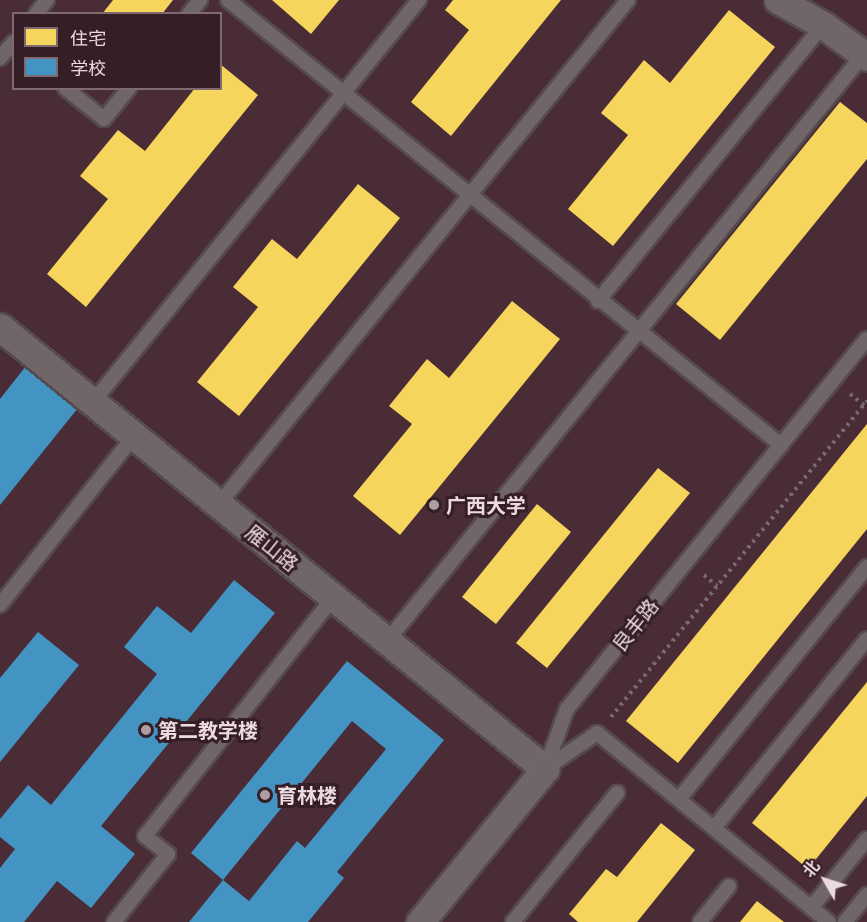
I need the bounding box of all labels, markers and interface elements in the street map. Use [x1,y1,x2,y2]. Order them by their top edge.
legend [12,12,222,90]
text: 住宅 [70,26,106,50]
text: 学校 [70,56,106,80]
place label: 广西大学 [446,493,526,517]
marker: 广西大学 [427,498,441,512]
street label: 雁山路 [241,520,303,576]
street label: 良丰路 [607,594,663,656]
place label: 第二教学楼 [158,718,258,742]
marker: 第二教学楼 [139,723,153,737]
place label: 育林楼 [277,783,337,807]
marker: 育林楼 [258,788,272,802]
north arrow [795,850,855,910]
text: 北 [797,856,825,882]

